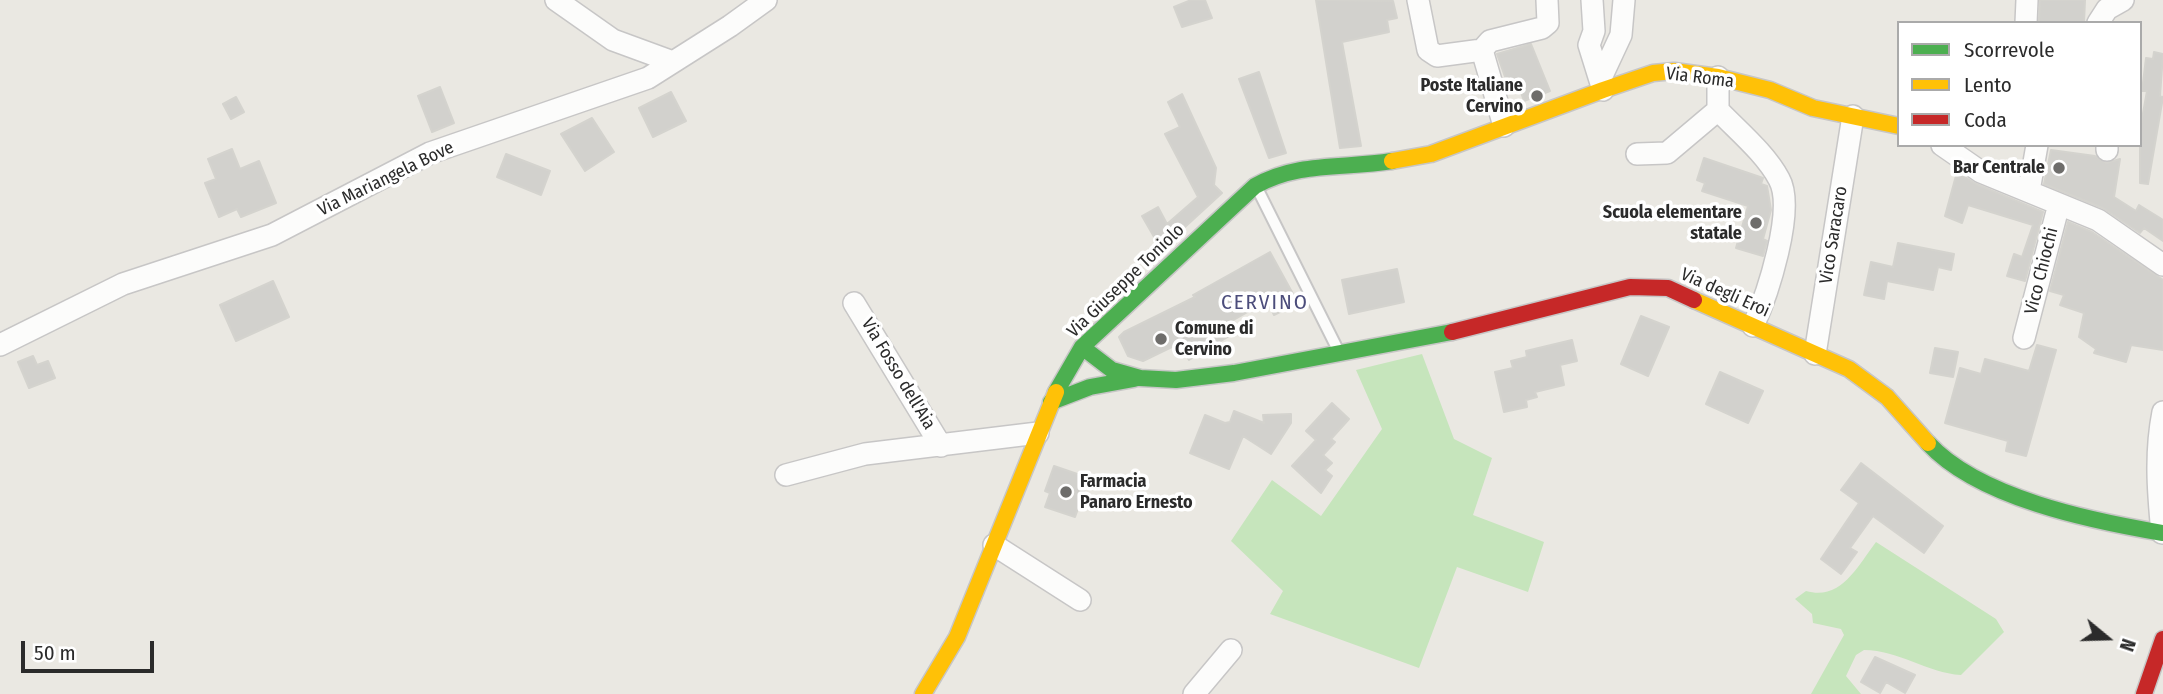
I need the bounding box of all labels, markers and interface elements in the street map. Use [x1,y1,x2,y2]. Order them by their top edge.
legend [1897,21,2142,147]
text: Scorrevole [1964,37,2055,63]
street label: Via Roma [1665,63,1735,93]
text: Lento [1964,72,2012,98]
place label: Poste Italiane Cervino [1421,75,1523,118]
marker: Poste Italiane Cervino [1529,88,1545,104]
text: Coda [1964,107,2007,133]
street label: Via Mariangela Bove [315,137,457,221]
place label: Bar Centrale [1953,157,2045,179]
marker: Bar Centrale [2051,160,2067,176]
street label: Vico Saracaro [1816,185,1852,285]
place label: Scuola elementare statale [1603,202,1742,244]
marker: Scuola elementare statale [1748,215,1764,231]
street label: Via Giuseppe Toniolo [1063,220,1189,342]
street label: Vico Chiochi [2021,225,2063,317]
street label: Via degli Eroi [1677,264,1773,322]
district label: CERVINO [1222,290,1308,316]
street label: Via Fosso dell'Aia [856,314,940,434]
place label: Comune di Cervino [1175,318,1254,360]
marker: Comune di Cervino [1153,331,1169,347]
place label: Farmacia Panaro Ernesto [1080,471,1193,514]
marker: Farmacia Panaro Ernesto [1058,484,1074,500]
north arrow [2072,603,2142,673]
scale bar [24,628,158,672]
text: N [2115,636,2140,654]
text: 50 m [34,640,76,666]

